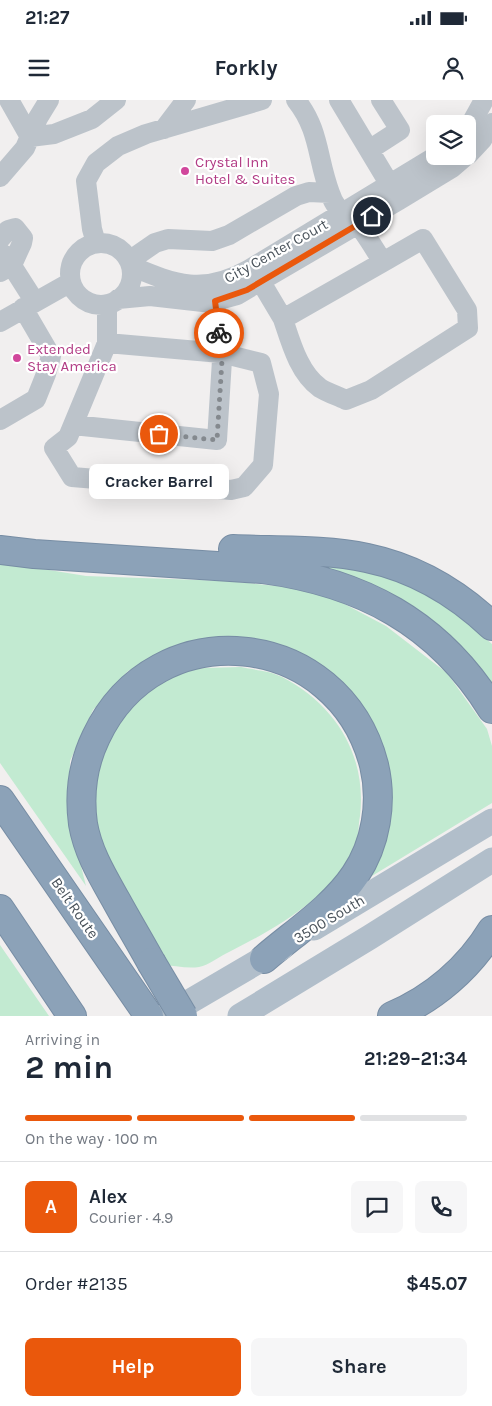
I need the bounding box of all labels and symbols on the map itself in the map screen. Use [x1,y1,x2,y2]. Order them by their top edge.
place label: Crystal Inn Hotel & Suites [195,153,295,188]
marker: Crystal Inn Hotel & Suites [179,165,191,177]
pin [351,195,393,237]
street label: City Center Court [221,215,331,287]
courier [194,308,244,358]
place label: Extended Stay America [27,340,117,375]
marker: Extended Stay America [11,352,23,364]
pin [138,413,180,455]
callout: Cracker Barrel [89,464,229,499]
street label: Belt Route [47,874,103,942]
street label: 3500 South [290,891,368,947]

